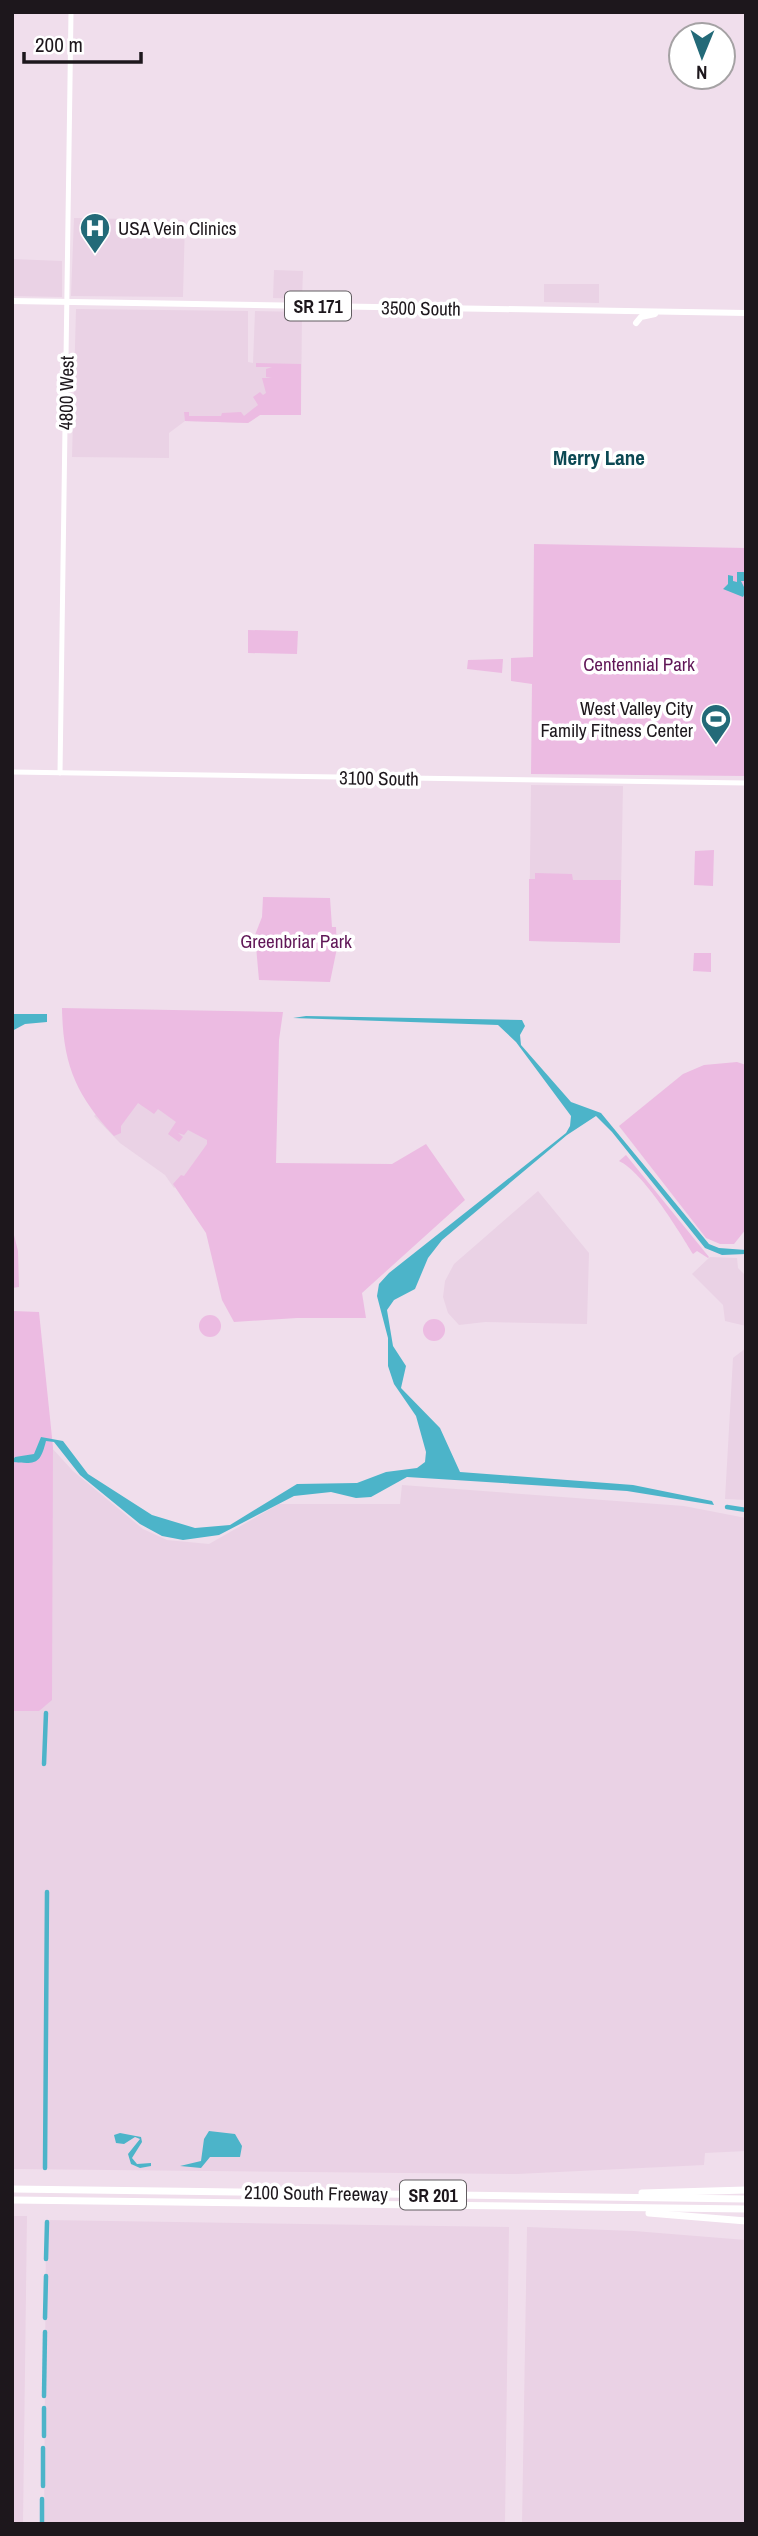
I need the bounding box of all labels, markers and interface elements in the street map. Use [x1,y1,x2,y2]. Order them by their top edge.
scale bar [24,21,142,65]
north arrow [667,21,737,91]
text: 200 m [35,30,83,59]
text: N [696,60,708,86]
hospital icon: USA Vein Clinics [78,211,112,255]
place label: USA Vein Clinics [118,215,237,241]
road number: SR 171 [285,292,351,320]
street label: 3500 South [381,294,461,322]
street label: 4800 West [52,355,80,430]
district label: Merry Lane [553,443,645,472]
park label: Centennial Park [583,651,695,677]
place label: West Valley City Family Fitness Center [541,695,694,743]
sports icon: West Valley City Family Fitness Center [699,702,733,746]
street label: 3100 South [339,764,419,792]
park label: Greenbriar Park [240,928,352,954]
street label: 2100 South Freeway [244,2179,388,2207]
road number: SR 201 [400,2180,466,2210]

